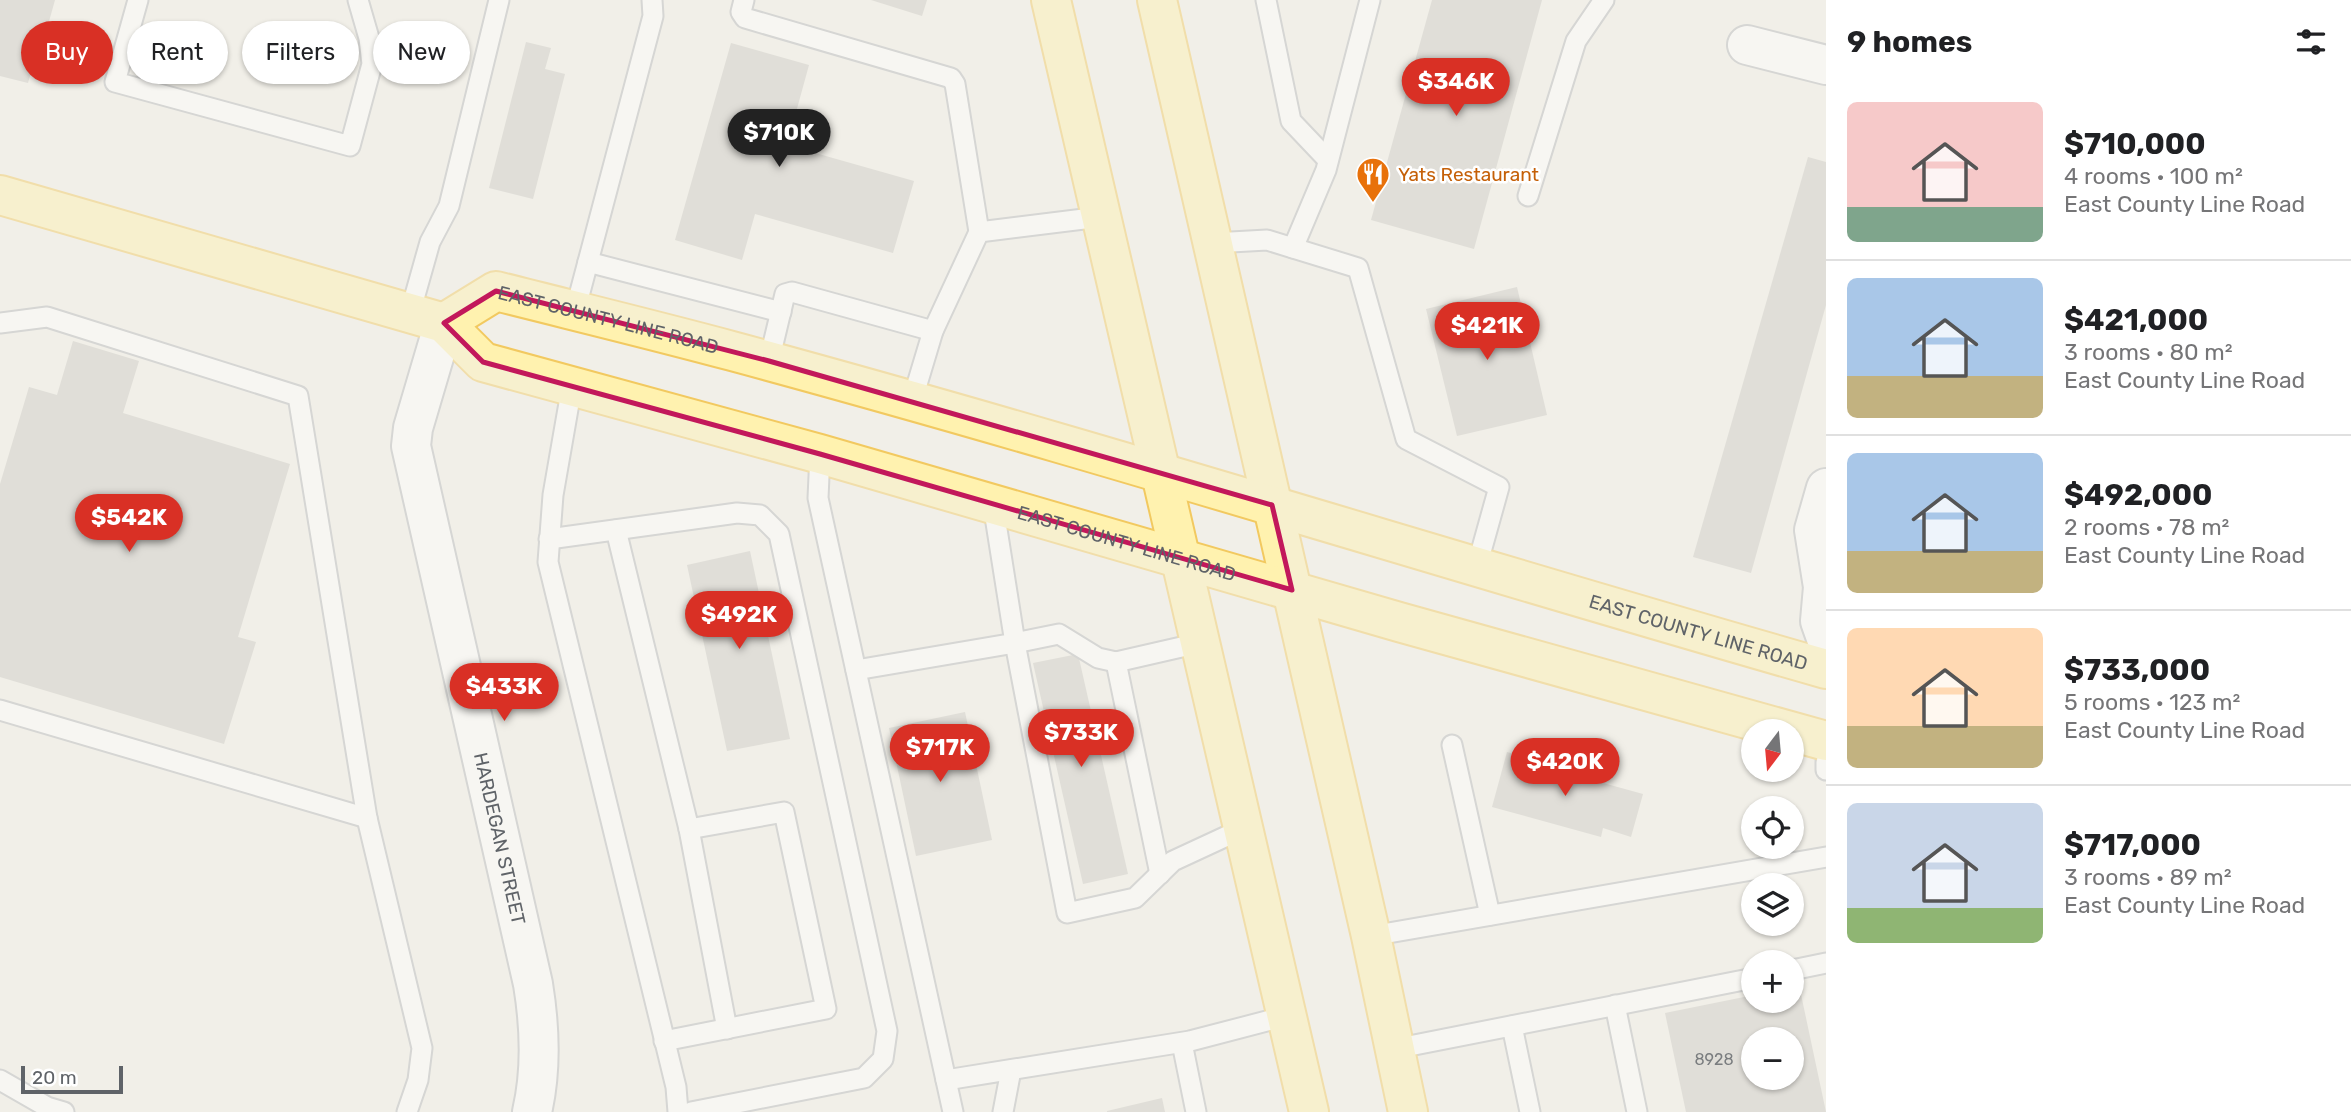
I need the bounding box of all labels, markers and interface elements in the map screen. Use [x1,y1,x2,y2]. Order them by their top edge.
chip: Buy [21,21,113,84]
chip: Rent [127,21,228,84]
chip: Filters [242,21,359,84]
chip: New [373,21,470,84]
icon: filters [2292,23,2330,61]
text: 9 homes [1847,24,1972,60]
pin: $346K [1407,58,1505,118]
text: $346K [1418,67,1494,95]
pin: $710K [730,110,828,169]
text: $710K [744,118,814,146]
text: $710,000 [2064,126,2206,162]
icon: home [1903,130,1987,214]
restaurant icon: Yats Restaurant [1354,155,1392,204]
text: 4 rooms · 100 m² [2064,162,2243,190]
place label: Yats Restaurant [1398,163,1540,186]
text: East County Line Road [2064,190,2305,218]
street label: EAST COUNTY LINE ROAD [496,281,721,358]
pin: $421K [1438,302,1536,362]
text: $421,000 [2064,302,2208,338]
icon: home [1903,306,1987,390]
text: $421K [1451,311,1523,339]
text: 3 rooms · 80 m² [2064,338,2233,366]
text: East County Line Road [2064,366,2305,394]
text: $492,000 [2064,477,2212,513]
icon: home [1903,481,1987,565]
pin: $542K [80,494,178,554]
street label: EAST COUNTY LINE ROAD [1015,500,1239,586]
text: $542K [91,503,167,531]
text: 2 rooms · 78 m² [2064,513,2229,541]
text: East County Line Road [2064,541,2305,569]
street label: EAST COUNTY LINE ROAD [1586,589,1810,675]
pin: $492K [690,592,788,651]
text: $492K [701,600,777,628]
text: $733,000 [2064,652,2210,688]
icon: home [1903,656,1987,740]
pin: $433K [455,664,553,723]
text: $433K [466,672,542,700]
text: 5 rooms · 123 m² [2064,688,2240,716]
pin: $733K [1032,710,1130,769]
text: East County Line Road [2064,716,2305,744]
text: $733K [1044,718,1118,746]
north arrow [1741,719,1804,782]
map controls [1741,719,1804,1090]
pin: $717K [891,724,989,784]
text: $717K [906,733,974,761]
pin: $420K [1516,738,1614,798]
text: $420K [1527,747,1603,775]
street label: HARDEGAN STREET [469,750,531,927]
button: locate [1741,796,1804,859]
text: $717,000 [2064,827,2201,863]
icon: home [1903,831,1987,915]
text: 3 rooms · 89 m² [2064,863,2232,891]
button: layers [1741,873,1804,936]
text: East County Line Road [2064,891,2305,919]
button: + [1741,950,1804,1013]
button: − [1741,1027,1804,1090]
house number: 8928 [1694,1050,1734,1069]
scale bar [21,1063,122,1095]
text: 20 m [32,1066,77,1089]

